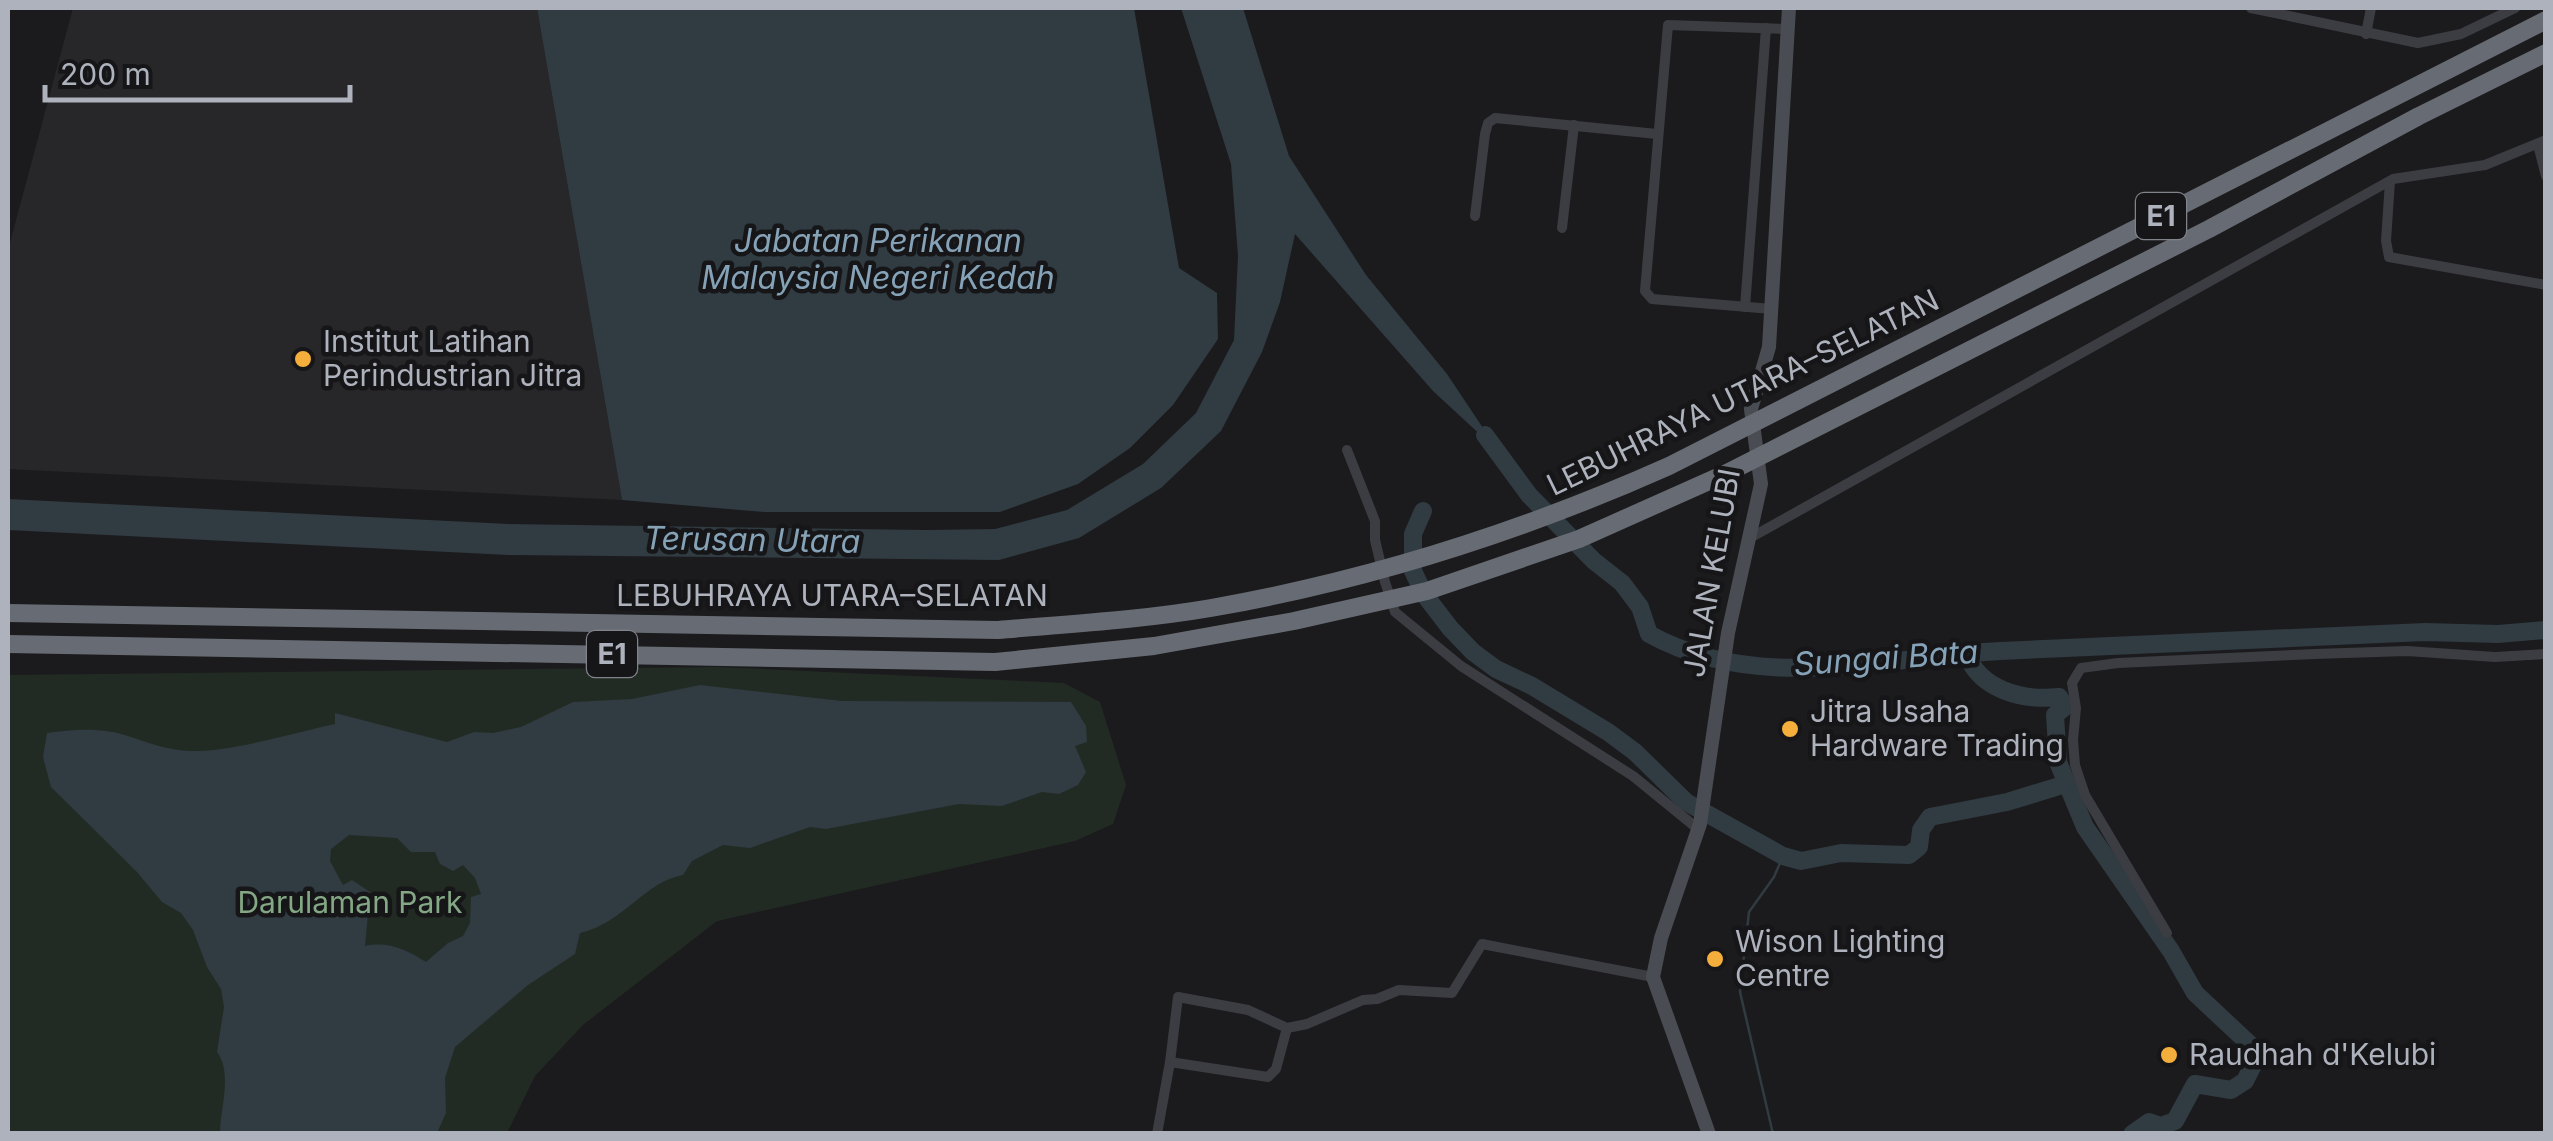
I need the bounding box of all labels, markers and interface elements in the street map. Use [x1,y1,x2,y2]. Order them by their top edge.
scale bar [45,40,350,102]
text: 200 m [60,56,151,92]
road number: E1 [2136,193,2186,239]
water label: Jabatan Perikanan Malaysia Negeri Kedah [701,221,1055,297]
street label: LEBUHRAYA UTARA–SELATAN [1541,281,1944,503]
place label: Institut Latihan Perindustrian Jitra [323,323,582,393]
marker: Institut Latihan Perindustrian Jitra [292,348,314,370]
street label: JALAN KELUBI [1675,466,1747,680]
water label: Terusan Utara [643,518,861,561]
street label: LEBUHRAYA UTARA–SELATAN [616,577,1048,613]
road number: E1 [587,631,637,677]
water label: Sungai Bata [1792,632,1979,683]
place label: Jitra Usaha Hardware Trading [1810,693,2064,763]
marker: Jitra Usaha Hardware Trading [1779,718,1801,740]
park label: Darulaman Park [237,884,463,920]
place label: Wison Lighting Centre [1735,923,1945,993]
marker: Wison Lighting Centre [1704,948,1726,970]
place label: Raudhah d'Kelubi [2189,1036,2436,1072]
marker: Raudhah d'Kelubi [2158,1044,2180,1066]

